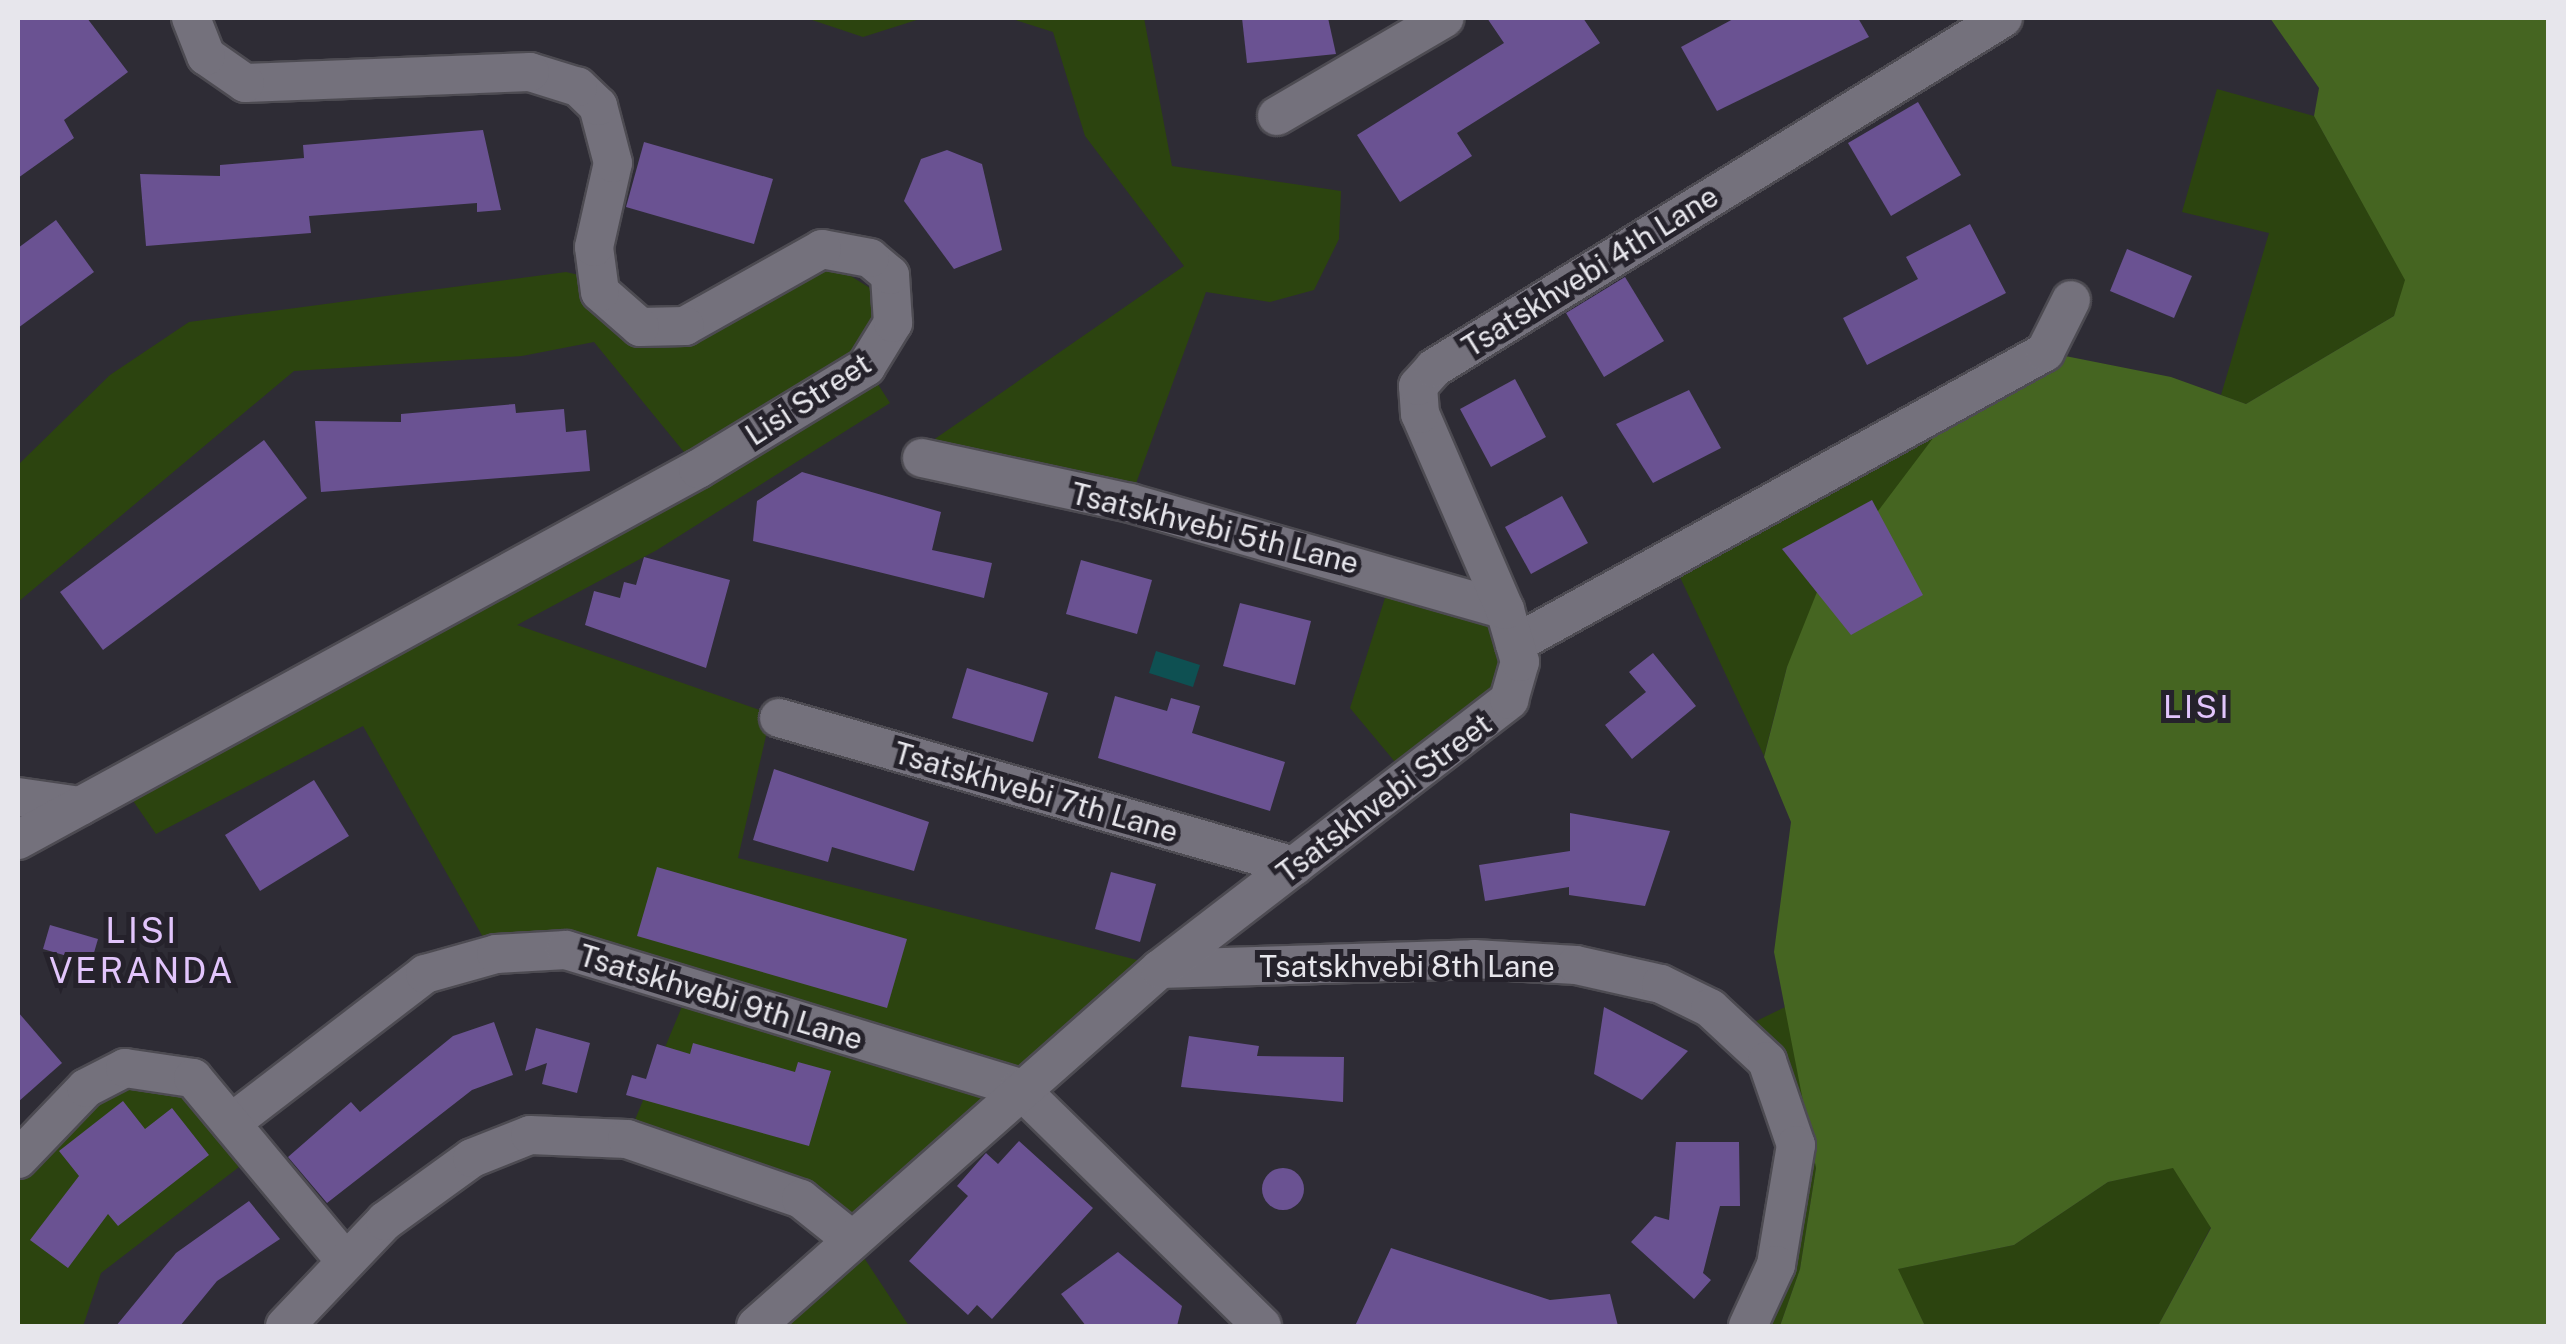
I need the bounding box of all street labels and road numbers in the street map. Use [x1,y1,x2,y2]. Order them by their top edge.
street label: Tsatskhvebi 4th Lane [1455,178,1725,364]
street label: Lisi Street [739,345,877,453]
street label: Tsatskhvebi 5th Lane [1067,475,1363,581]
street label: Tsatskhvebi Street [1270,706,1498,890]
street label: Tsatskhvebi 7th Lane [890,734,1182,850]
street label: Tsatskhvebi 9th Lane [575,937,867,1057]
street label: Tsatskhvebi 8th Lane [1259,948,1555,984]

